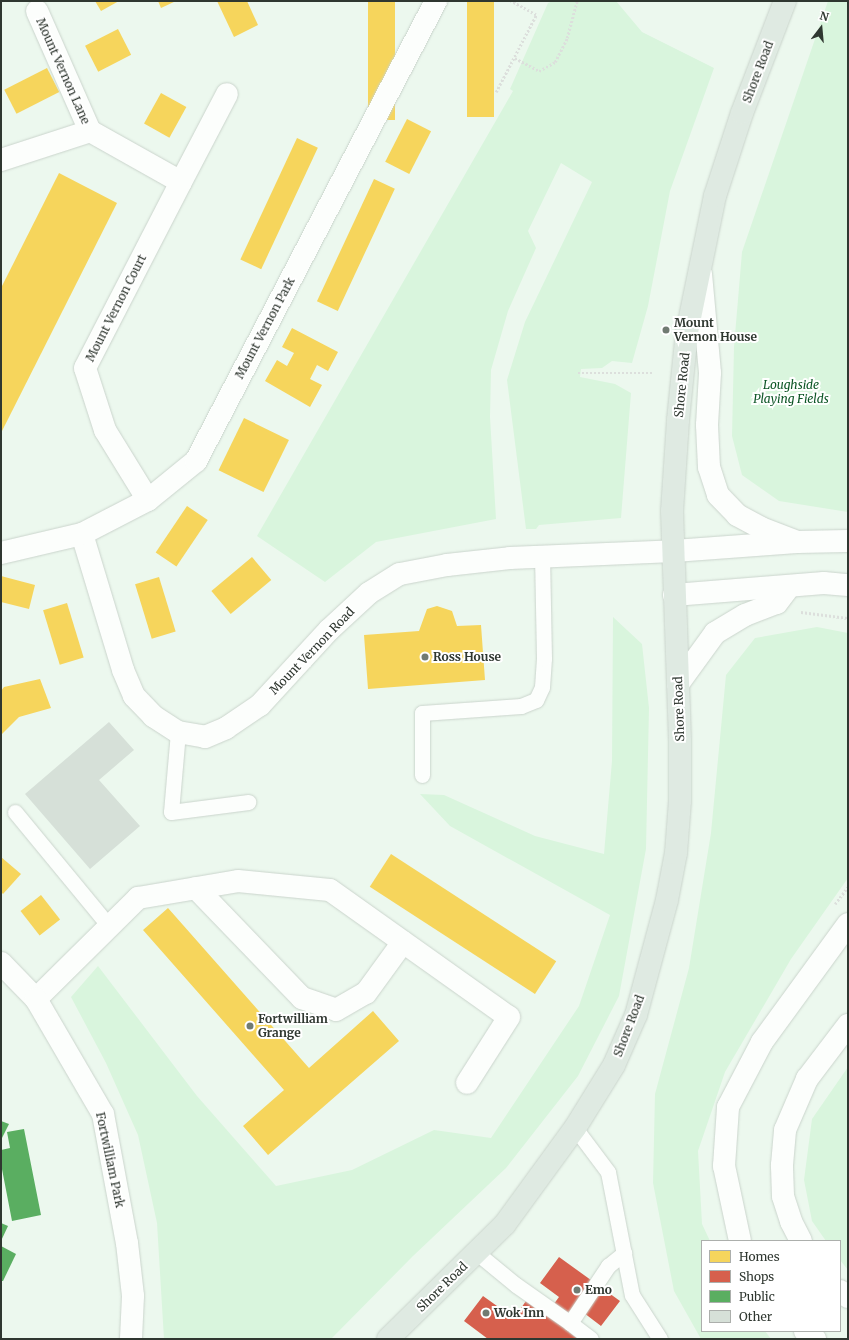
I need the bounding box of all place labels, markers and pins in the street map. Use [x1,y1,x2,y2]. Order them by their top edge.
place label: Mount Vernon House [674,316,757,344]
marker: Mount Vernon House [661,325,671,335]
place label: Ross House [433,650,501,664]
marker: Ross House [420,652,430,662]
place label: Fortwilliam Grange [258,1012,328,1040]
marker: Fortwilliam Grange [245,1021,255,1031]
place label: Emo [585,1283,612,1297]
marker: Emo [572,1285,582,1295]
place label: Wok Inn [494,1306,544,1320]
marker: Wok Inn [481,1308,491,1318]

